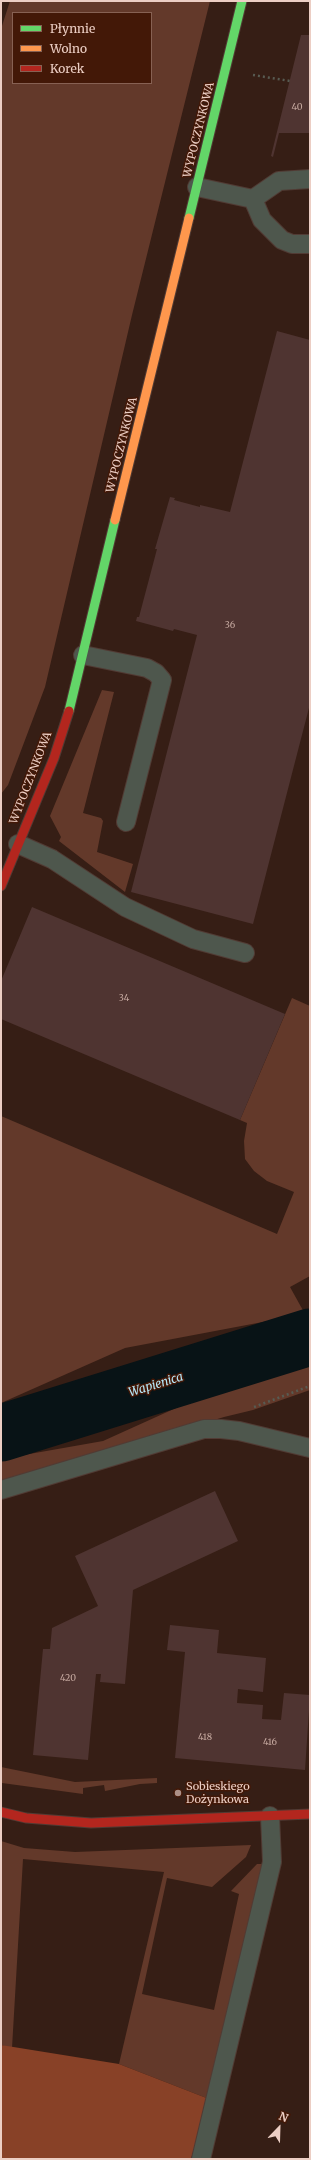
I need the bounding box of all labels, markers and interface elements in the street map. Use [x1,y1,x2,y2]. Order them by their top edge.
legend [12,12,152,84]
text: Płynnie [50,21,95,36]
text: Wolno [50,41,87,56]
text: Korek [50,61,84,76]
street label: WYPOCZYNKOWA [181,81,217,179]
house number: 40 [291,102,303,112]
street label: WYPOCZYNKOWA [104,396,140,494]
house number: 36 [225,620,235,630]
street label: WYPOCZYNKOWA [7,730,55,826]
house number: 34 [119,993,129,1003]
water label: Wapienica [127,1370,185,1400]
house number: 420 [60,1673,76,1683]
house number: 418 [198,1732,212,1742]
house number: 416 [263,1737,277,1747]
place label: Sobieskiego Dożynkowa [186,1780,250,1806]
marker: Sobieskiego Dożynkowa [173,1788,183,1798]
north arrow [259,2108,299,2148]
text: N [277,2109,290,2125]

